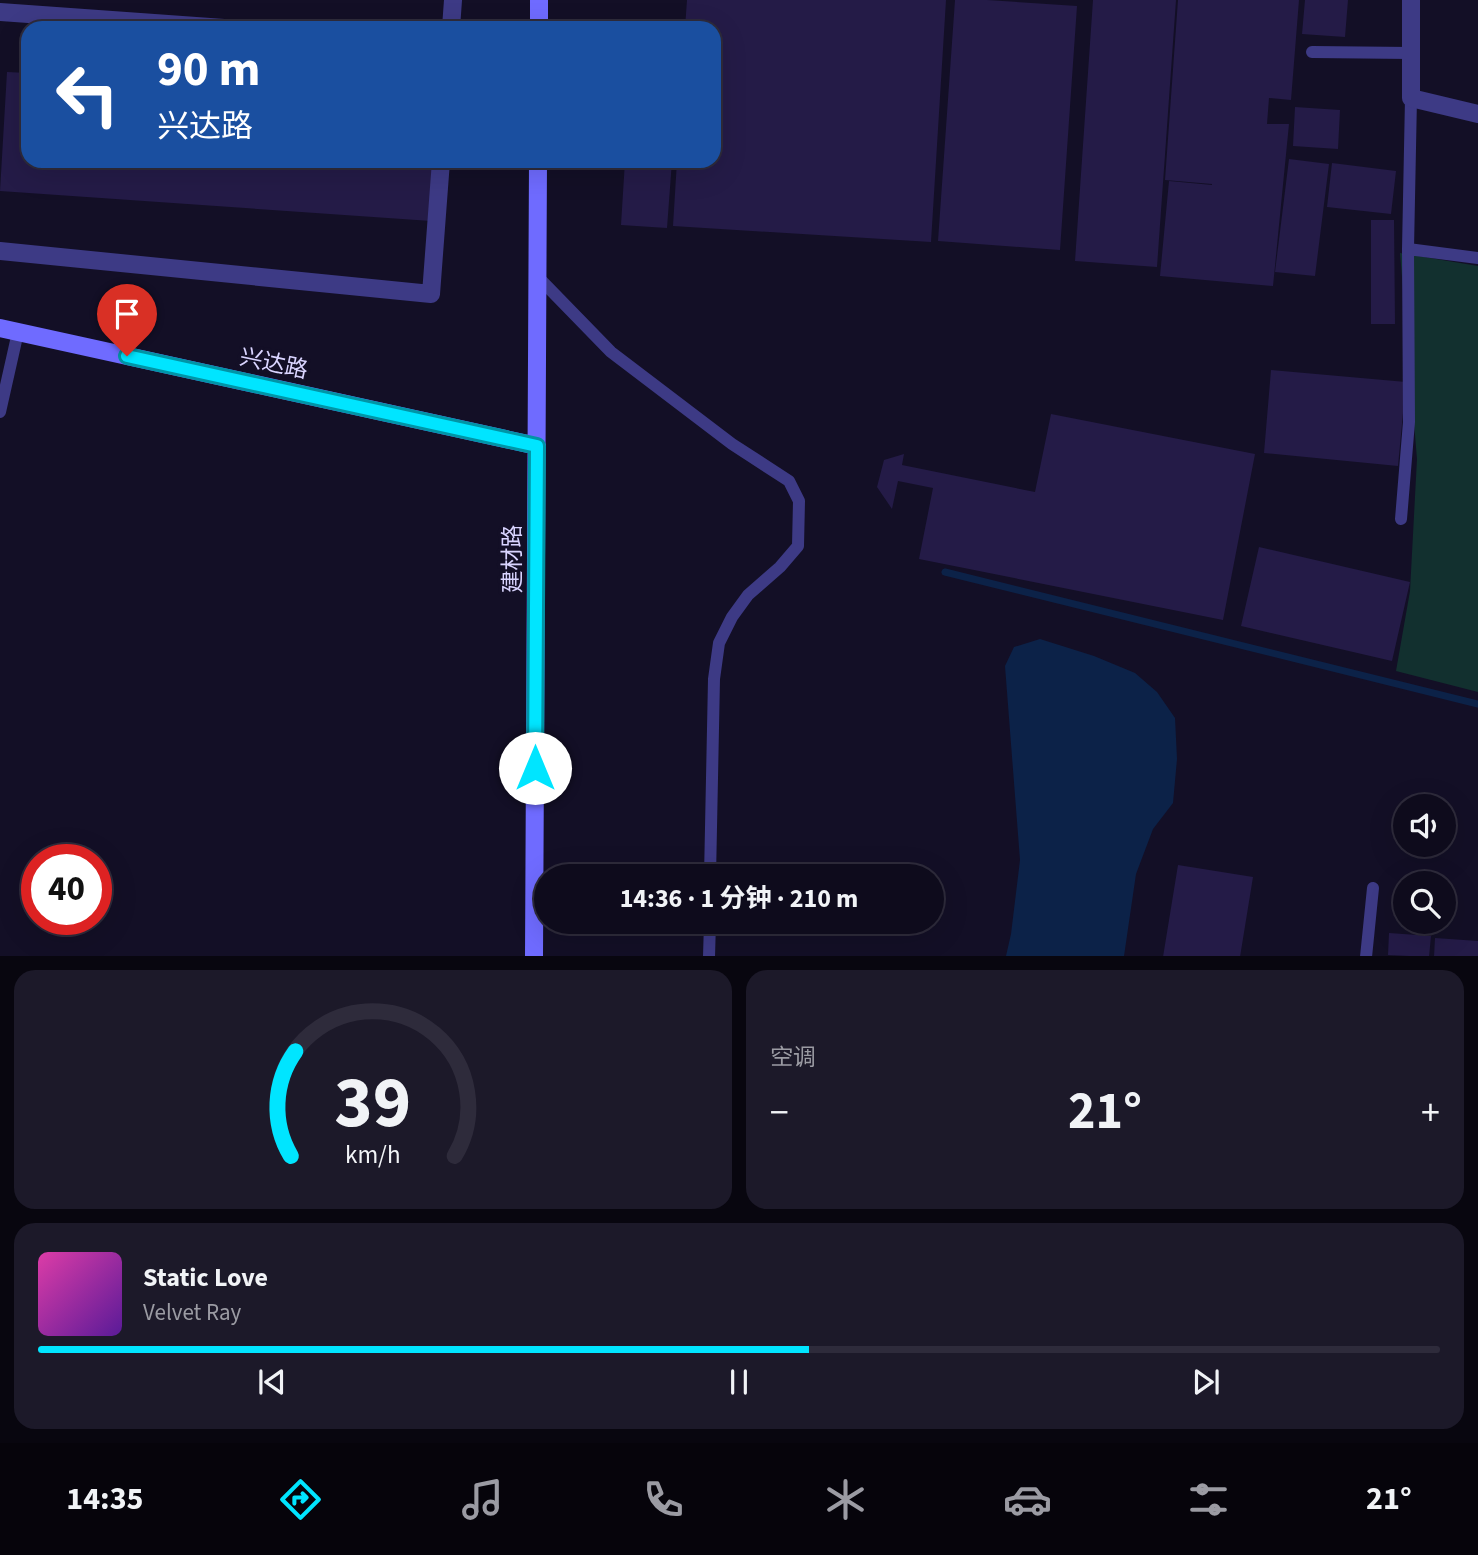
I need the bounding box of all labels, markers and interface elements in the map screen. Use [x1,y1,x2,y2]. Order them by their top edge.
text: 90 m [157,35,261,105]
icon: left [42,49,133,140]
text: 兴达路 [157,104,253,150]
pin [97,284,157,356]
icon: arrive [108,295,146,333]
street label: 兴达路 [237,340,311,387]
street label: 建材路 [496,525,529,594]
position arrow [498,731,572,805]
map controls [1393,794,1456,934]
button: sound [1393,794,1456,857]
speed limit sign: 40 [21,844,112,935]
button: search [1393,871,1456,934]
text: 14:36 · 1 分钟 · 210 m [620,880,858,917]
text: 空调 [770,1041,816,1074]
text: 39 [335,1051,411,1155]
text: 21° [1068,1075,1142,1149]
text: − [770,1086,789,1140]
text: + [1421,1086,1440,1140]
text: km/h [345,1136,401,1172]
text: Static Love [143,1259,268,1296]
text: Velvet Ray [143,1296,241,1329]
icon: previous [253,1363,291,1401]
icon: pause [720,1363,758,1401]
icon: next [1187,1363,1225,1401]
icon: directions [276,1475,325,1524]
icon: music [458,1475,507,1524]
icon: phone [639,1475,688,1524]
icon: climate [821,1475,870,1524]
icon: car [1003,1475,1052,1524]
icon: filters [1184,1475,1233,1524]
text: 14:35 [66,1476,144,1522]
text: 21° [1366,1476,1412,1522]

